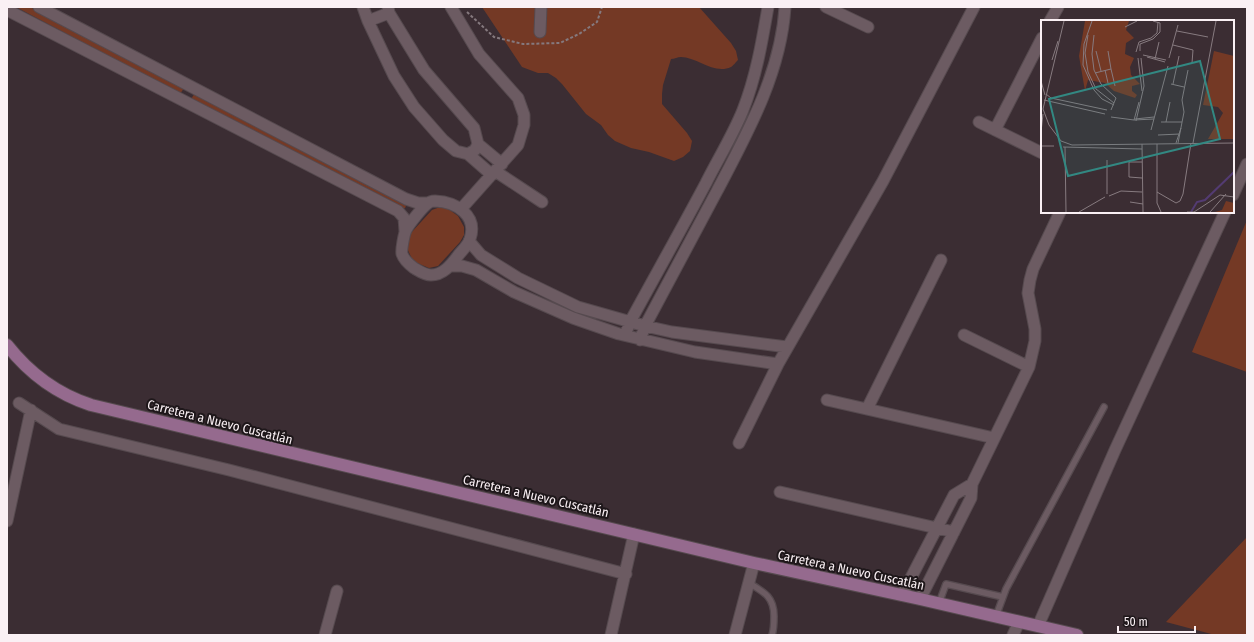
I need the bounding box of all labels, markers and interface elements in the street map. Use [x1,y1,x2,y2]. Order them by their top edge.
inset map [1041,20,1234,213]
street label: Carretera a Nuevo Cuscatlán [146,397,294,447]
street label: Carretera a Nuevo Cuscatlán [462,472,610,520]
street label: Carretera a Nuevo Cuscatlán [776,547,926,593]
scale bar [1118,608,1195,634]
text: 50 m [1124,615,1148,629]

